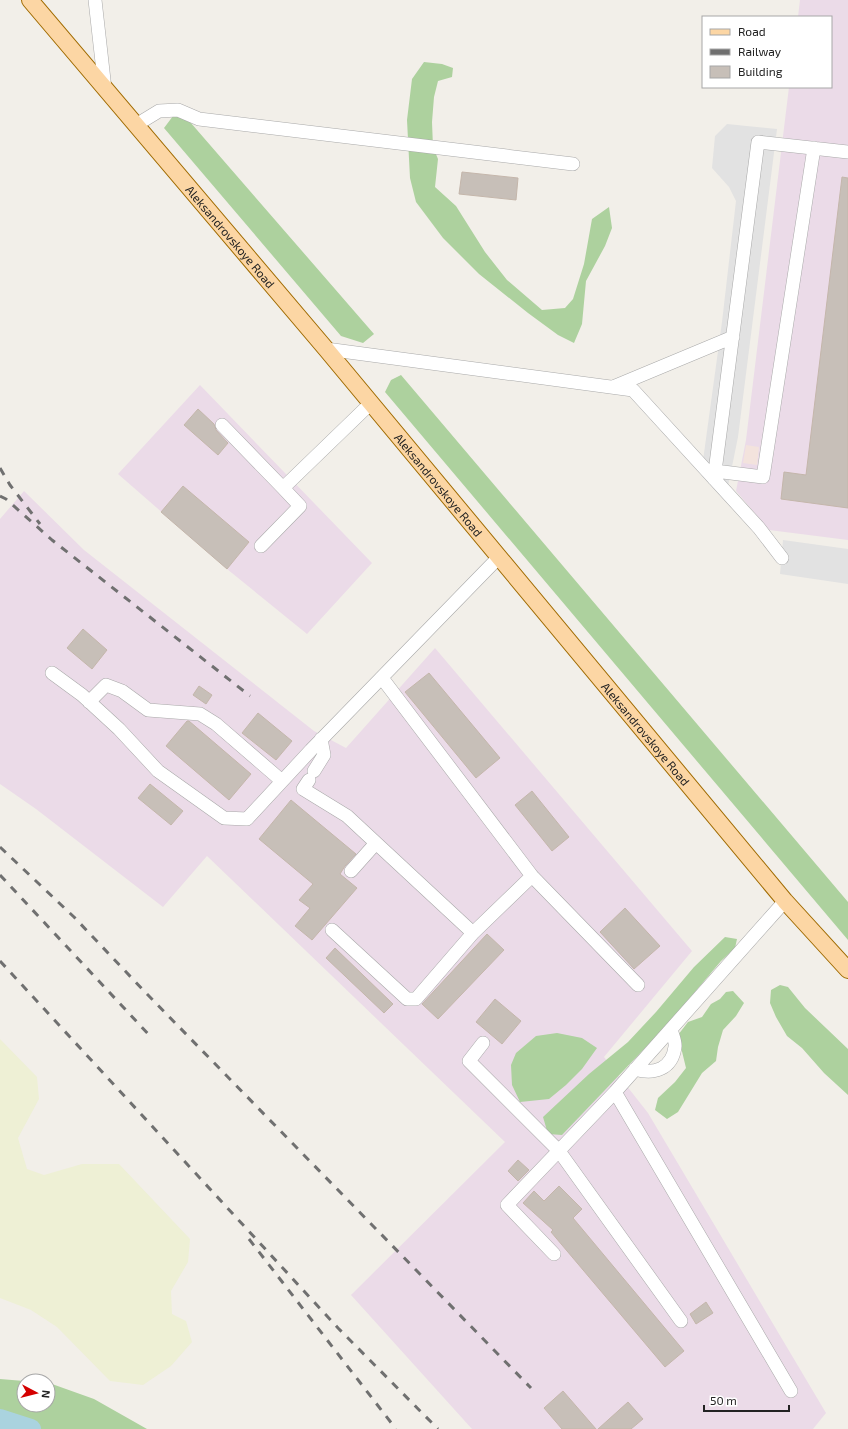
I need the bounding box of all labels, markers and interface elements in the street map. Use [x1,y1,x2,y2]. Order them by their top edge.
legend [702,16,832,88]
text: Road [738,24,766,38]
text: Railway [738,44,782,58]
text: Building [738,64,783,78]
street label: Aleksandrovskoye Road [183,182,278,290]
street label: Aleksandrovskoye Road [392,430,486,539]
street label: Aleksandrovskoye Road [599,679,693,788]
north arrow [16,1373,56,1413]
scale bar [704,1387,789,1413]
text: N [39,1390,53,1399]
text: 50 m [710,1393,737,1407]

